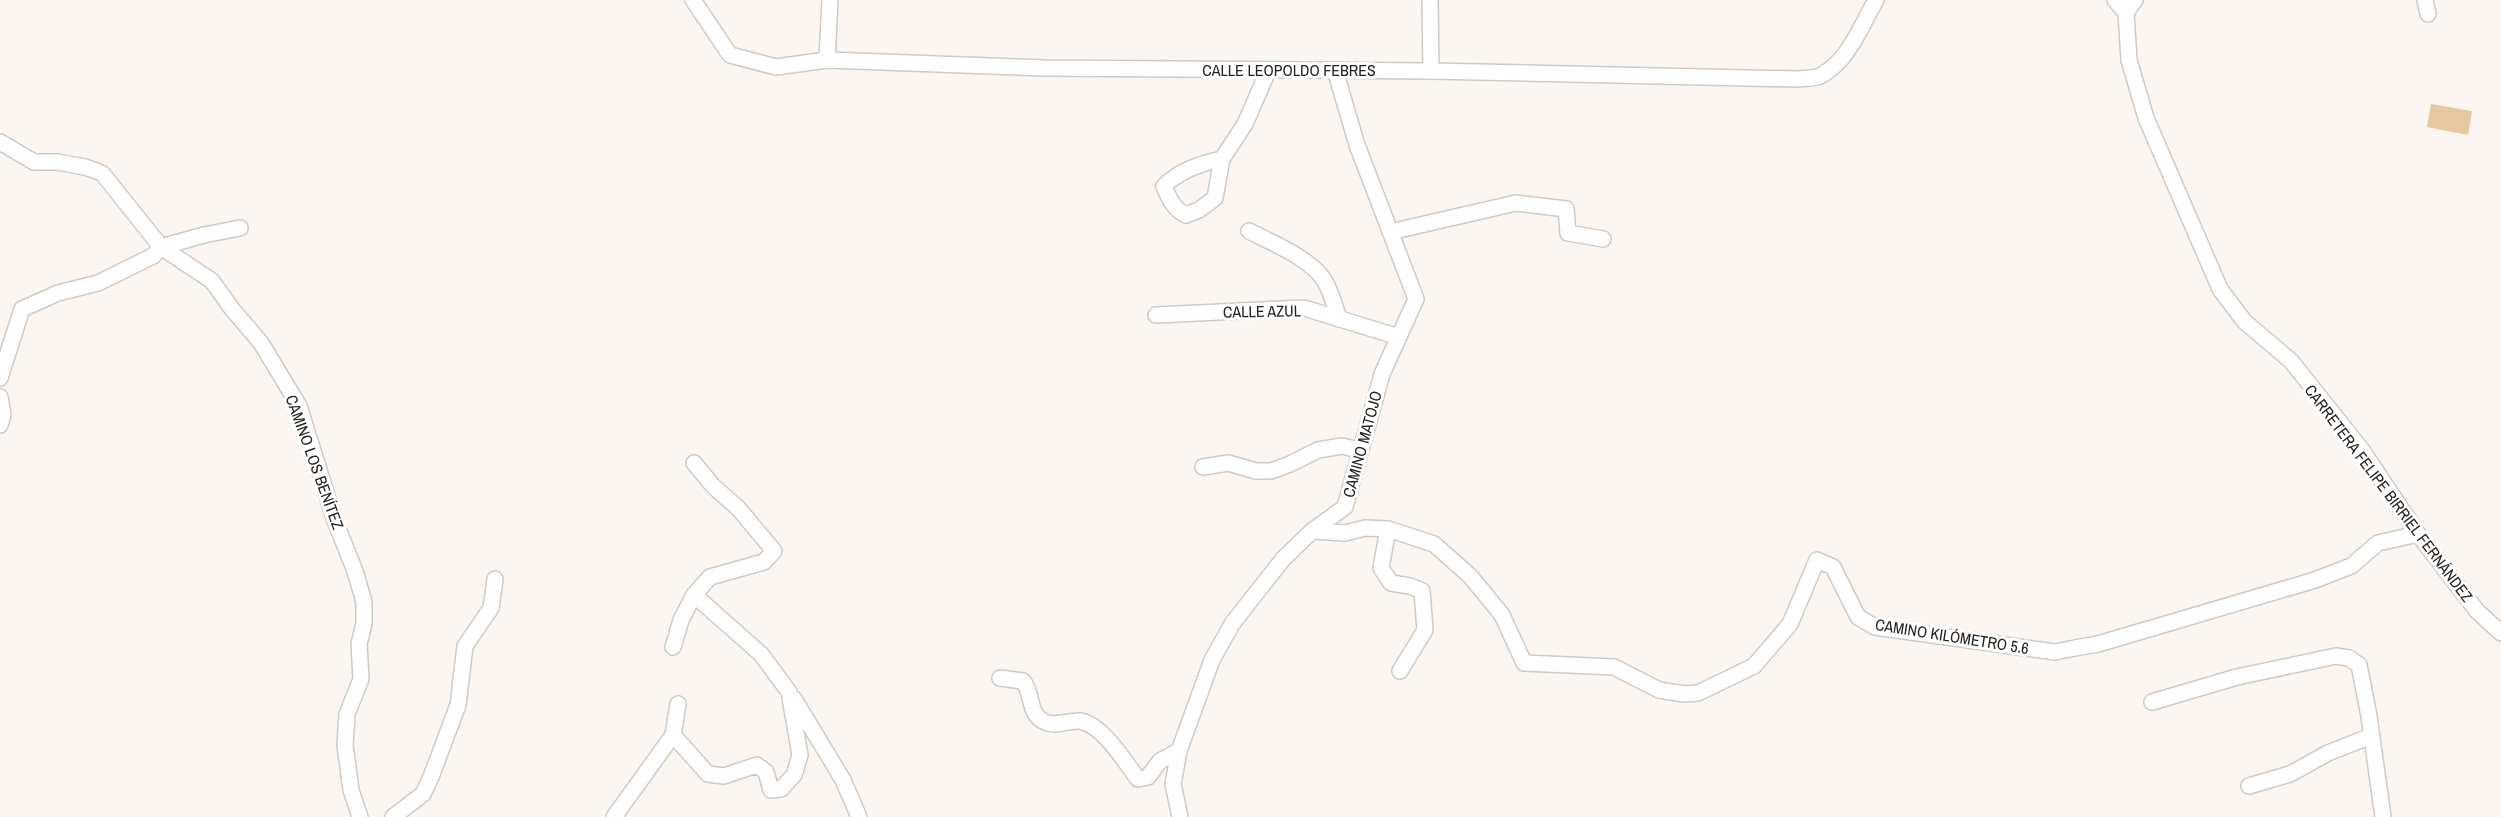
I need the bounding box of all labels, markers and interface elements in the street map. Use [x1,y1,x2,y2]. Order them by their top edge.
street label: CALLE LEOPOLDO FEBRES [1202,59,1376,81]
street label: CALLE AZUL [1223,299,1302,323]
street label: CARRETERA FELIPE BIRRIEL FERNÁNDEZ [2300,380,2478,606]
street label: CAMINO MATOJO [1337,388,1387,500]
street label: CAMINO LOS BENÍTEZ [280,392,350,532]
street label: CAMINO KILÓMETRO 5.6 [1874,613,2030,659]

